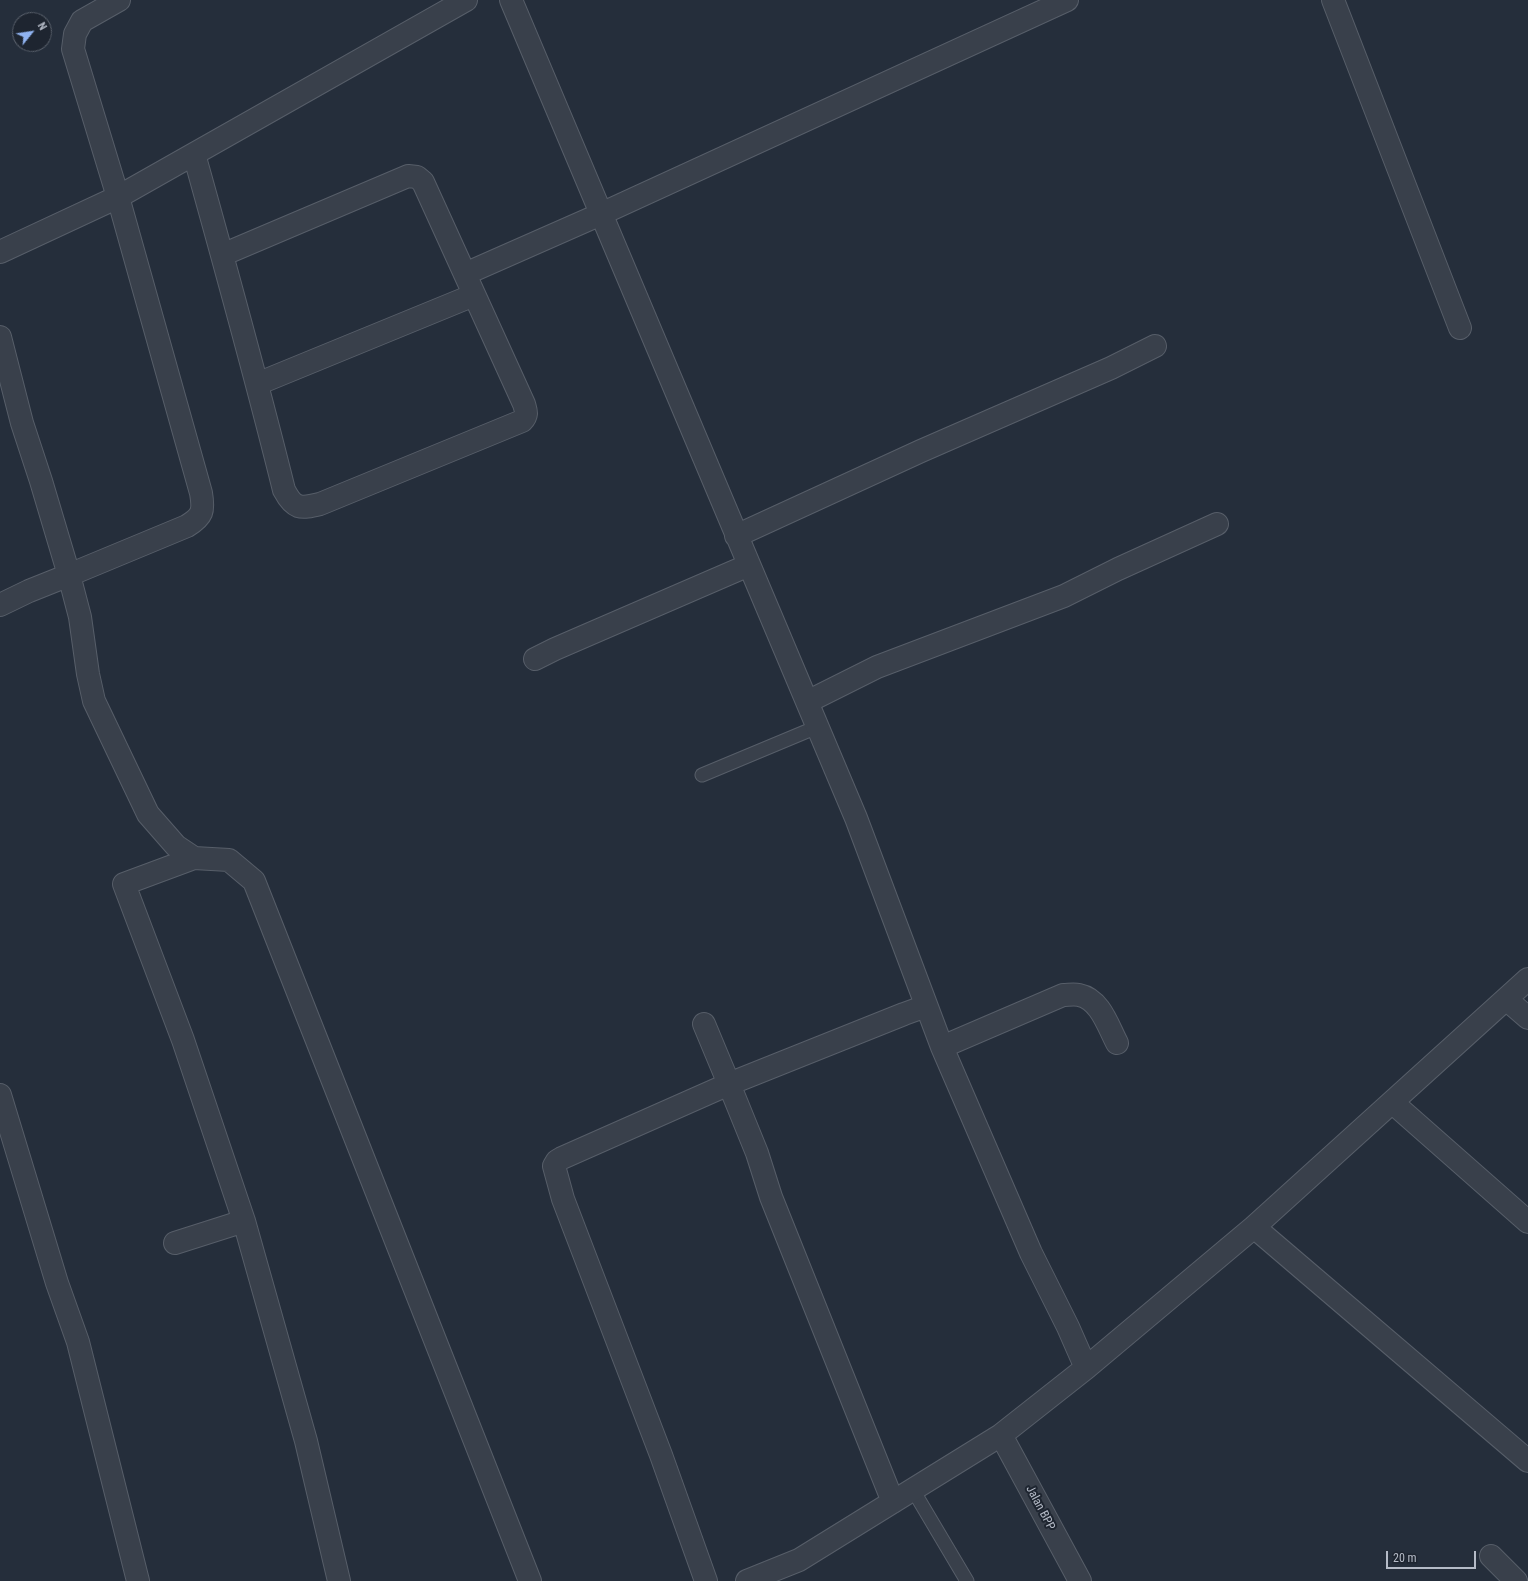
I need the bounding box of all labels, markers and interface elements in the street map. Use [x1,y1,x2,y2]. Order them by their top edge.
north arrow [12,12,52,52]
text: N [35,20,49,32]
street label: Jalan BPP [1022,1483,1058,1533]
scale bar [1388,1543,1478,1569]
text: 20 m [1393,1551,1417,1565]

